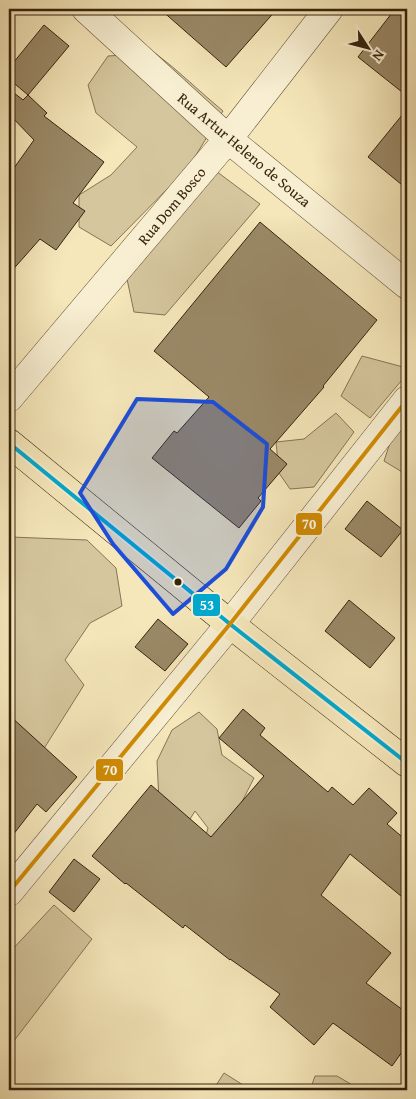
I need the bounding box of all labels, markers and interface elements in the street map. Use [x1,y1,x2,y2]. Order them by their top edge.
north arrow [344,22,394,72]
text: N [367,46,389,66]
street label: Rua Artur Heleno de Souza [173,88,315,212]
street label: Rua Dom Bosco [133,162,211,249]
line badge: 70 [295,512,323,536]
text: 70 [302,514,316,534]
unlabelled marker [173,577,183,587]
line badge: 53 [192,593,221,617]
text: 53 [200,595,214,615]
line badge: 70 [95,758,124,782]
text: 70 [103,760,117,780]

